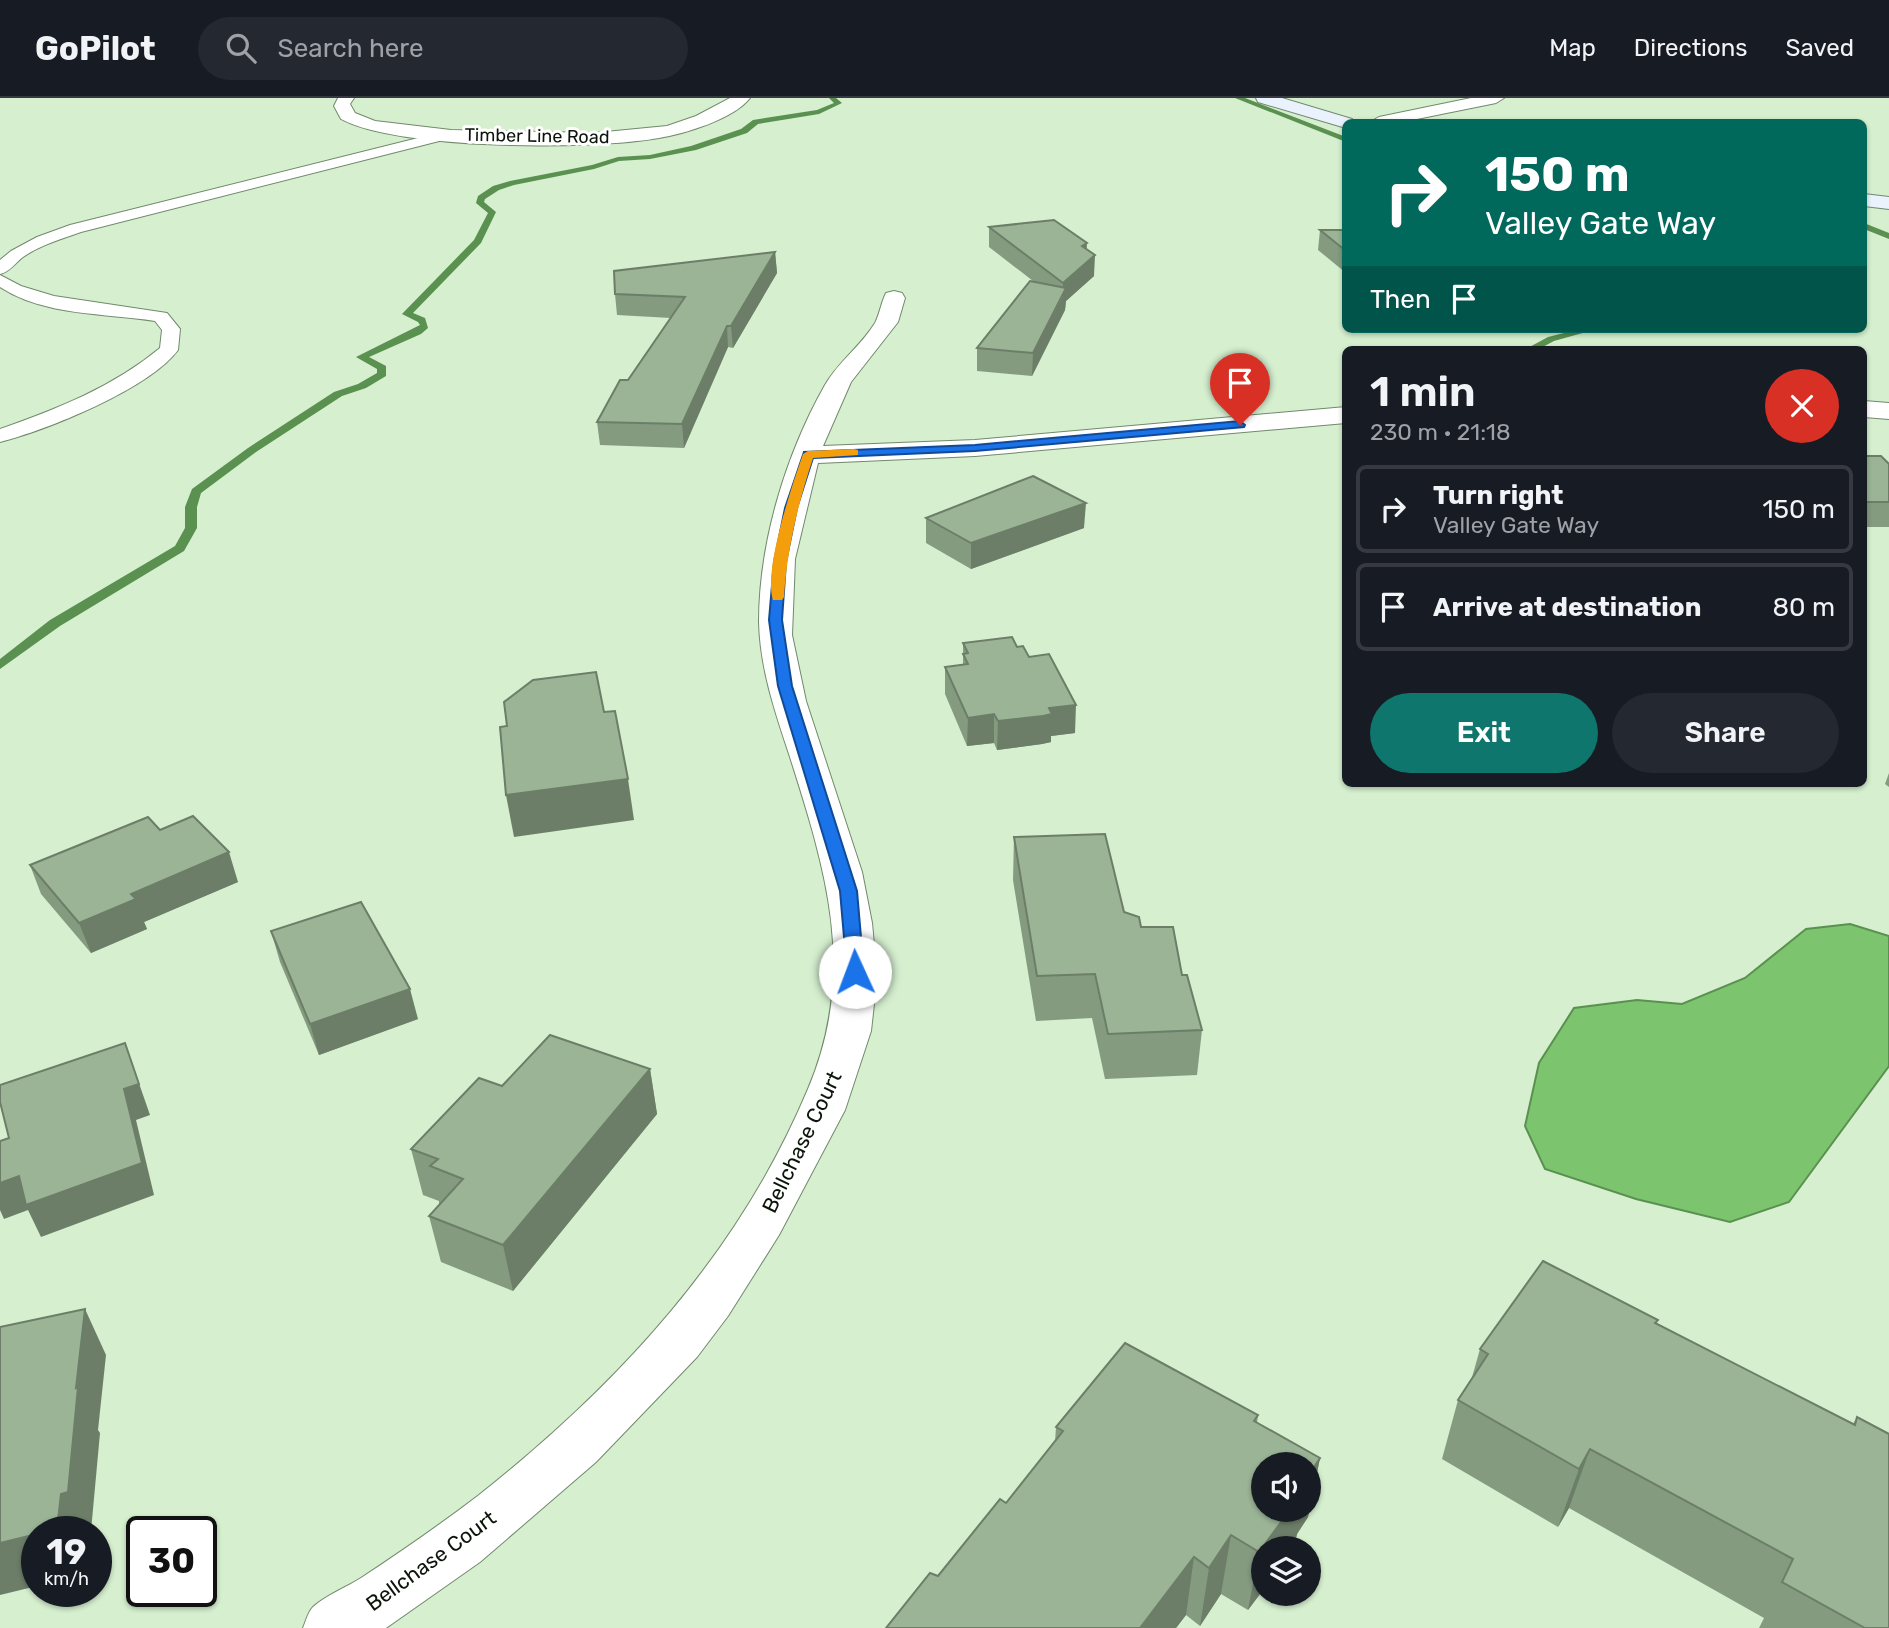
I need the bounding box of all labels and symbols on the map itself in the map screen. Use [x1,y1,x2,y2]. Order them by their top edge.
street label: Timber Line Road [464,124,610,148]
pin [1210,353,1270,425]
position arrow [818,935,892,1009]
street label: Bellchase Court [756,1067,847,1217]
street label: Bellchase Court [361,1505,501,1616]
speed limit sign: 30 [126,1516,217,1607]

